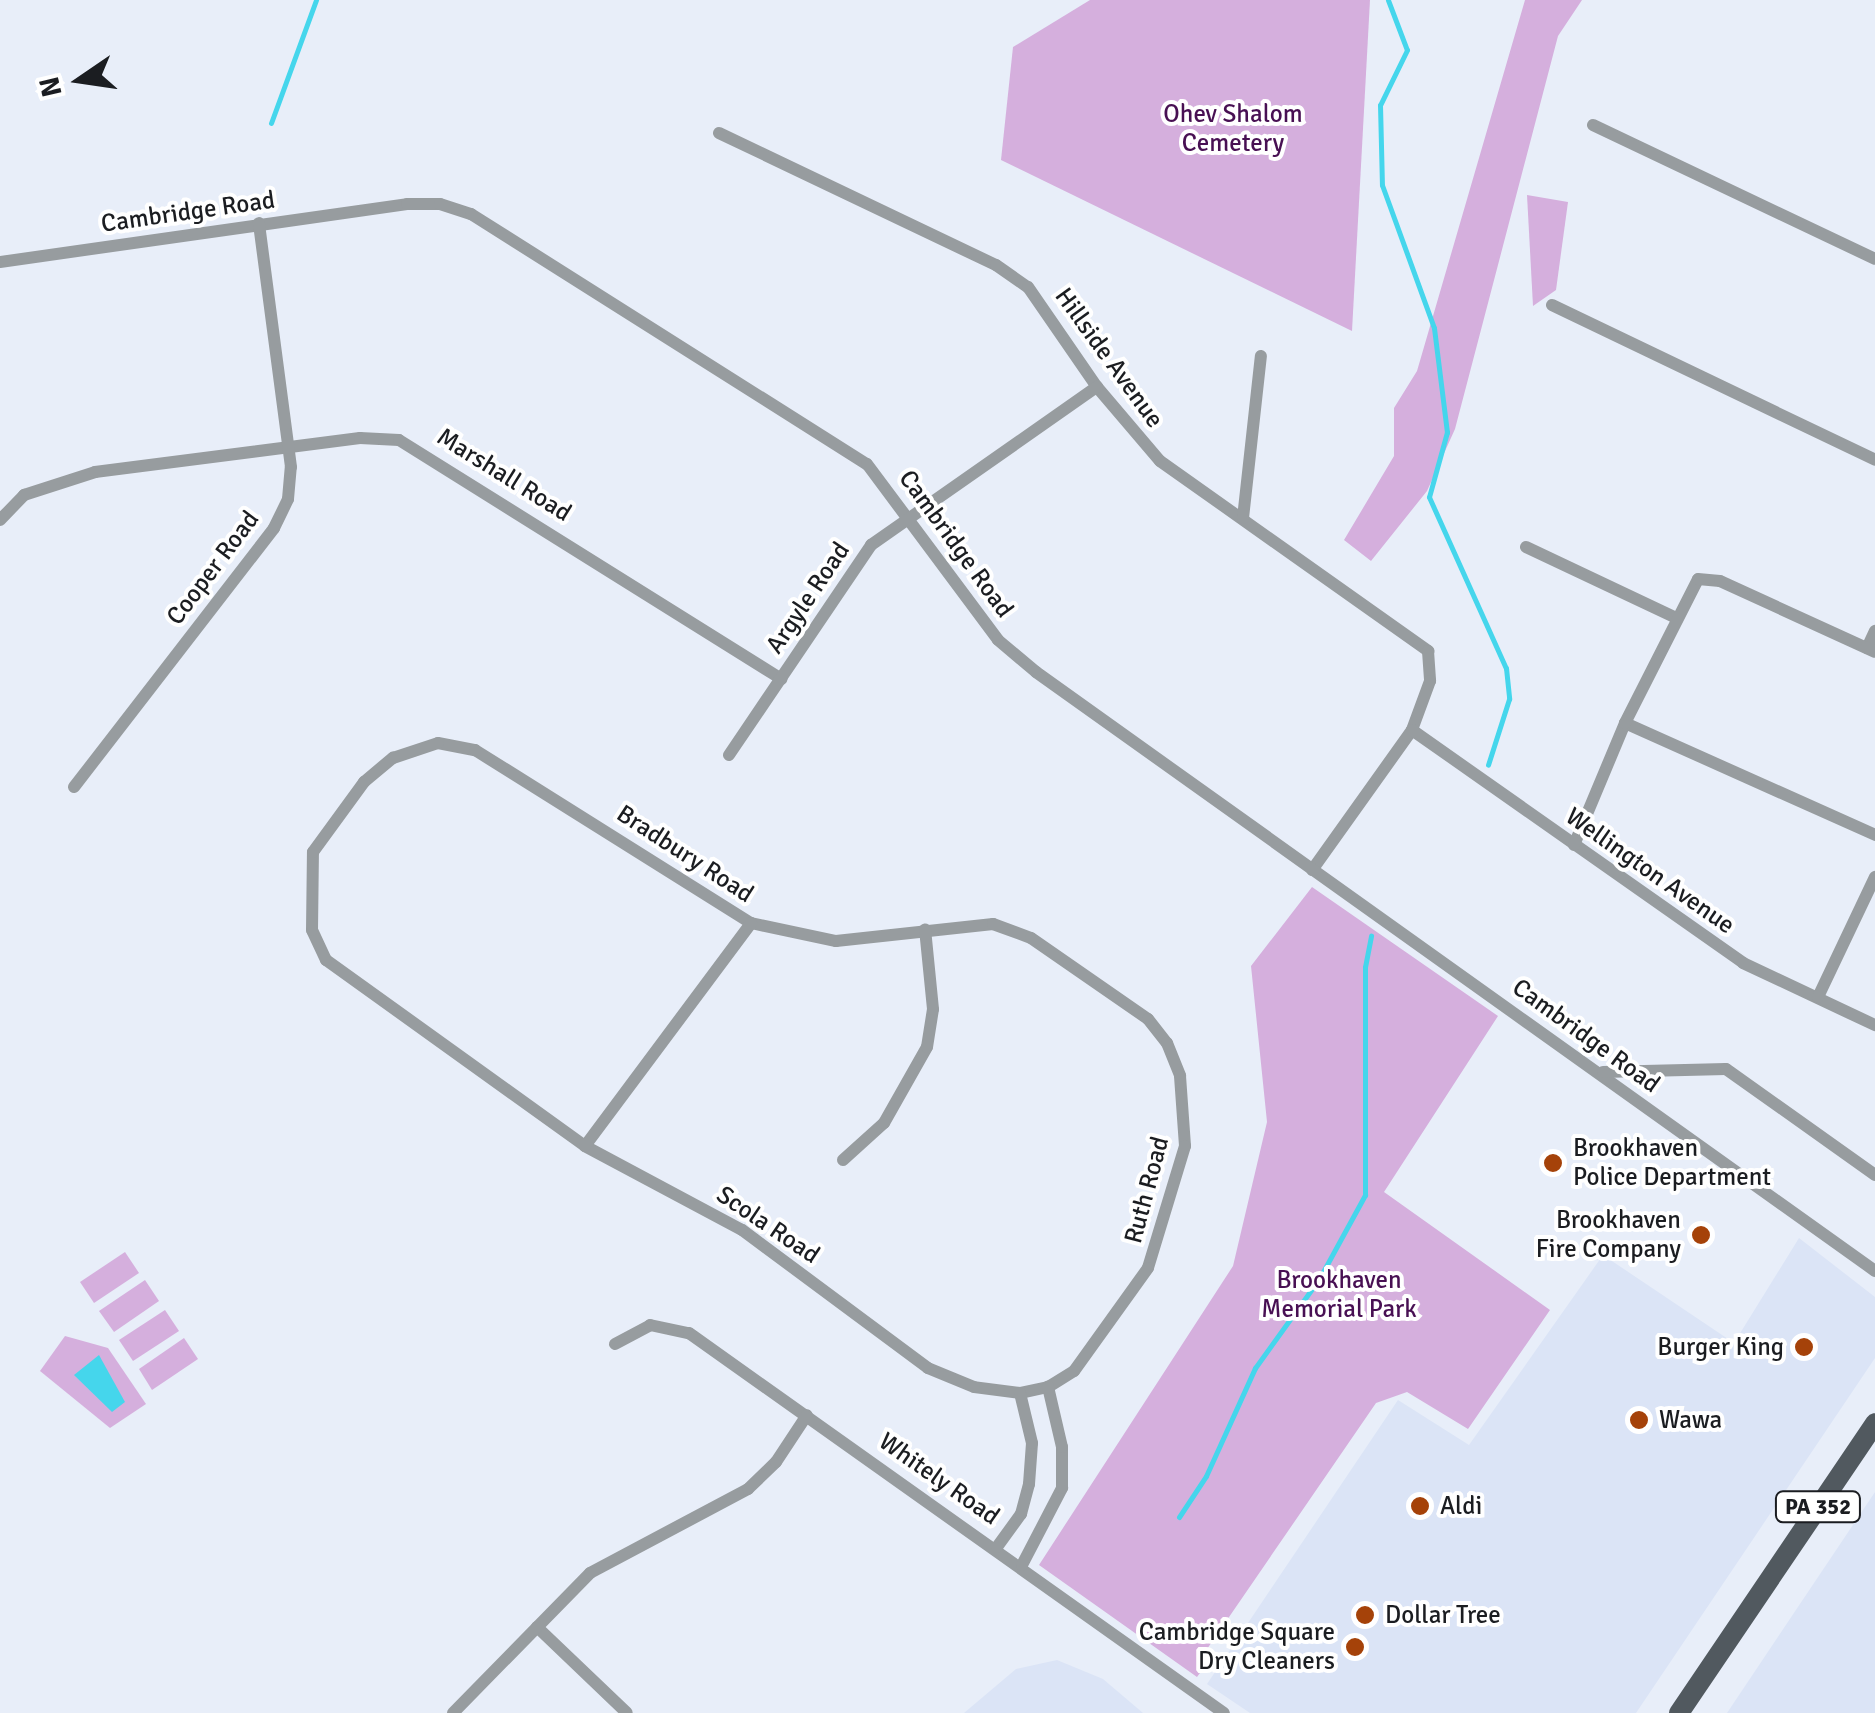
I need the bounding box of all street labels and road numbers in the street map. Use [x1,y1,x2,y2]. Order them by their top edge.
street label: Cambridge Road [99,185,277,239]
street label: Hillside Avenue [1048,282,1170,434]
street label: Marshall Road [431,422,577,528]
street label: Cambridge Road [892,464,1020,624]
street label: Cooper Road [160,505,266,631]
street label: Argyle Road [760,537,856,659]
street label: Bradbury Road [611,799,759,909]
street label: Wellington Avenue [1560,801,1740,941]
street label: Cambridge Road [1506,972,1666,1100]
street label: Ruth Road [1118,1133,1176,1247]
street label: Scola Road [711,1180,825,1270]
street label: Whitely Road [873,1426,1005,1532]
road number: PA 352 [1773,1490,1863,1524]

